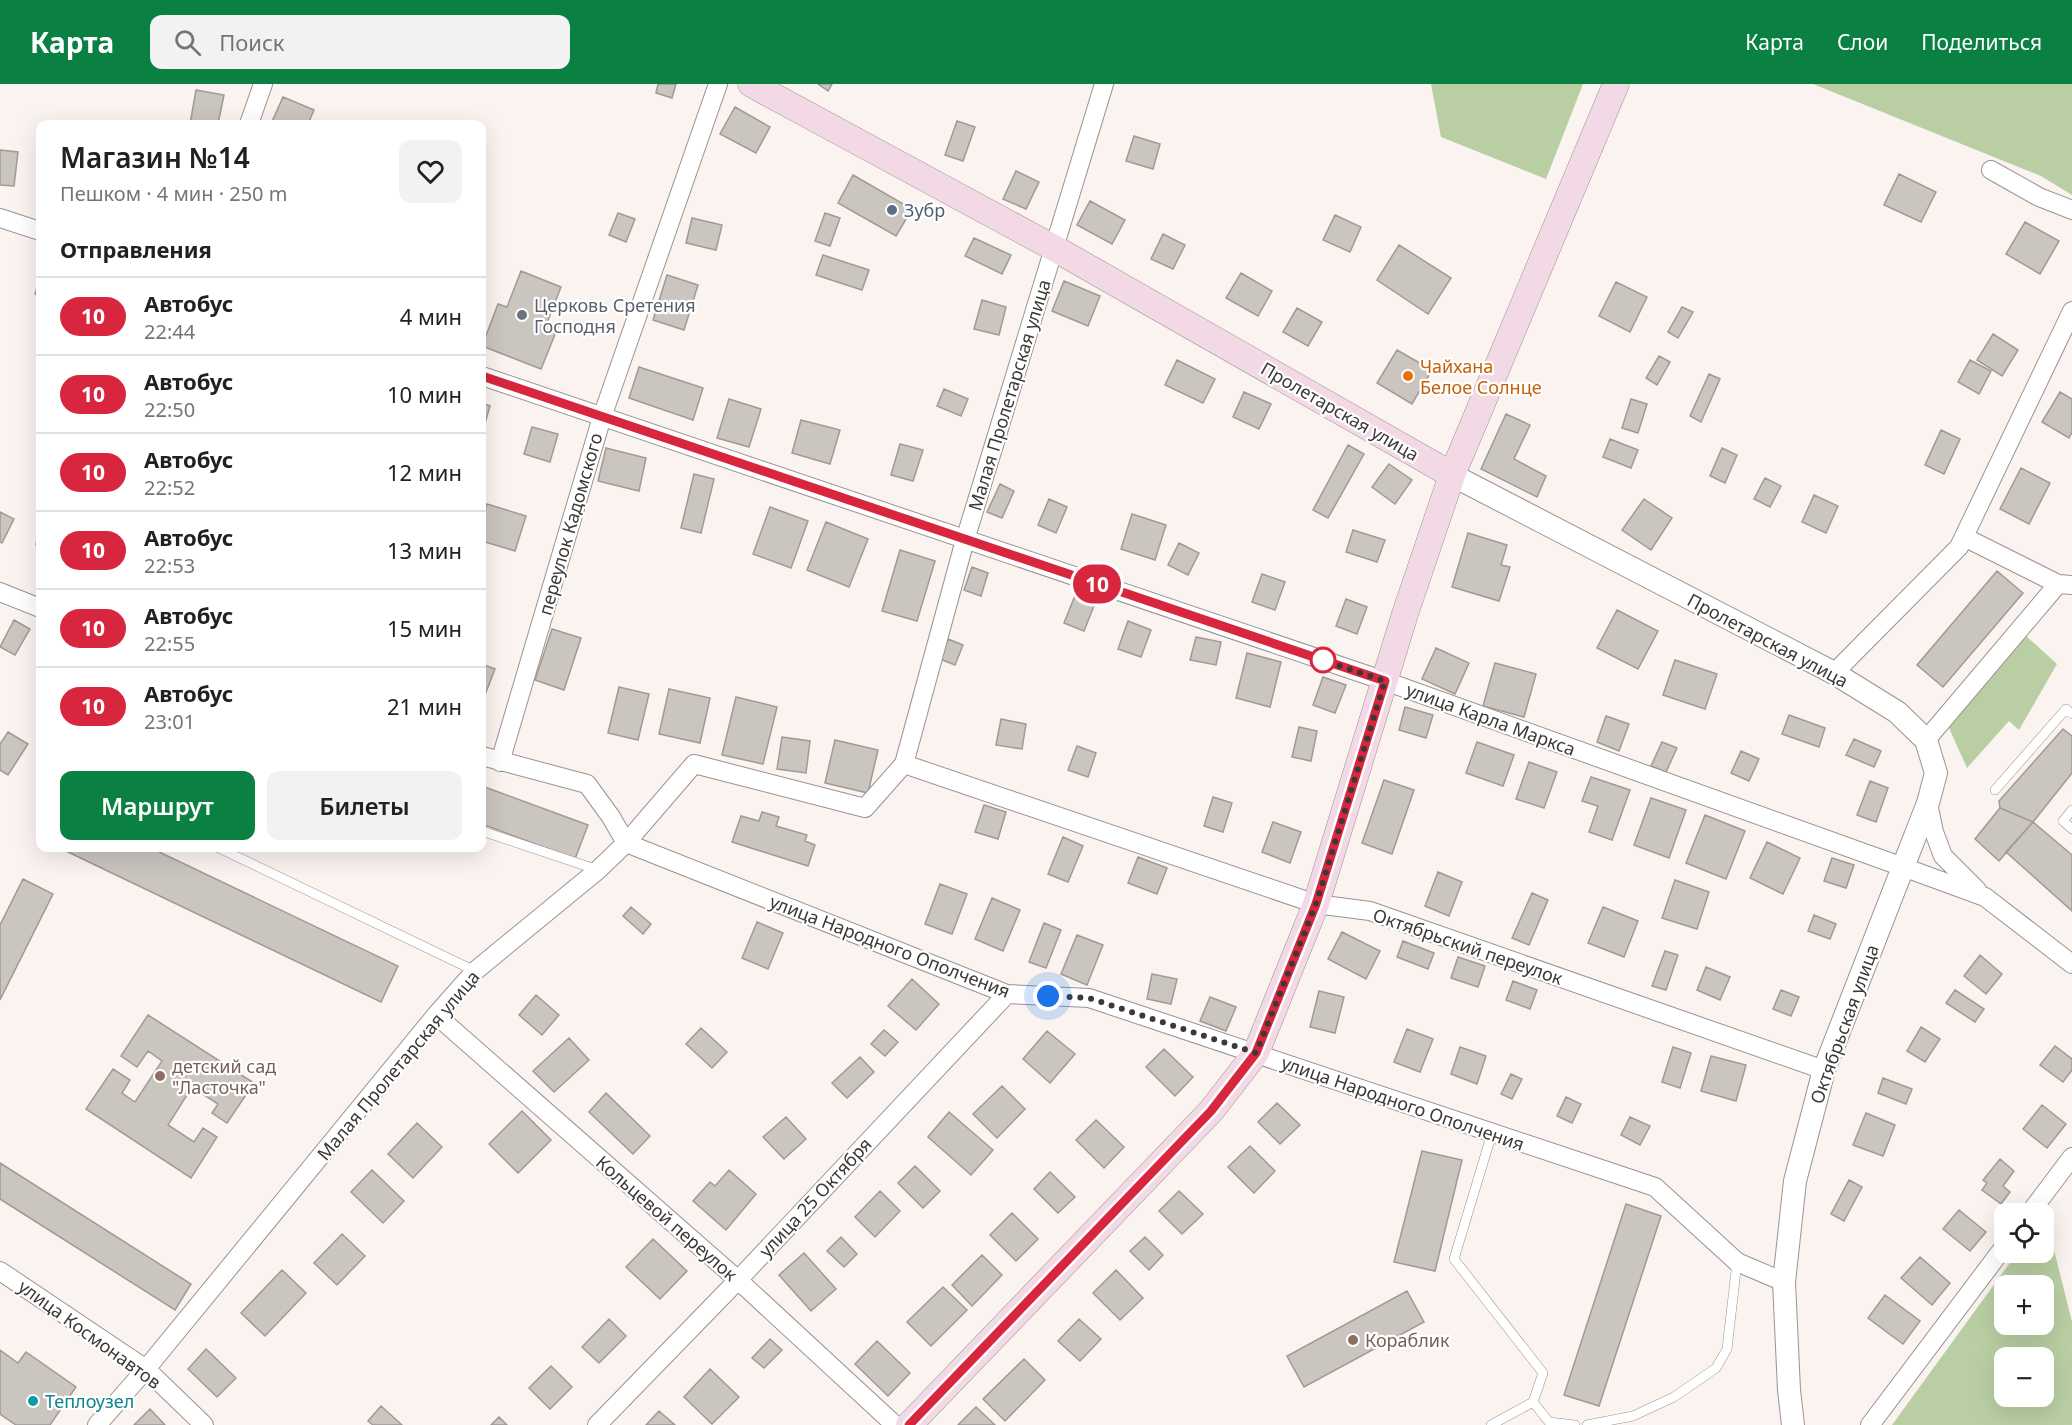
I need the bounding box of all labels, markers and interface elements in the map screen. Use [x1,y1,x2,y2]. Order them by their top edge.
search box [150,15,570,69]
text: Карта [30,23,114,61]
icon: search [171,26,204,59]
text: Поиск [219,27,285,57]
text: Карта [1745,28,1804,56]
text: Слои [1837,28,1888,56]
text: Поделиться [1921,28,2042,56]
text: Магазин №14 [60,138,250,176]
button: heart [399,140,462,203]
text: Пешком · 4 мин · 250 m [60,180,287,207]
place label: Зубр [904,198,945,222]
marker: Зубр [885,203,899,217]
text: Отправления [60,234,212,264]
street label: Малая Пролетарская улица [962,276,1056,514]
text: Автобус [144,288,233,318]
place label: Церковь Сретения Господня [534,293,696,338]
text: 4 мин [400,301,462,331]
text: 10 [81,302,105,330]
marker: Церковь Сретения Господня [515,308,529,322]
text: 22:44 [144,318,195,345]
place label: Чайхана Белое Солнце [1420,354,1542,399]
street label: Пролетарская улица [1257,356,1423,466]
text: Автобус [144,366,233,396]
marker: Чайхана Белое Солнце [1401,369,1415,383]
text: 10 мин [387,379,462,409]
text: 10 [81,380,105,408]
text: 22:50 [144,396,195,423]
street label: переулок Кадомского [532,430,608,618]
text: Автобус [144,444,233,474]
text: 12 мин [387,457,462,487]
text: 10 [81,458,105,486]
text: 22:52 [144,474,195,501]
text: Автобус [144,522,233,552]
text: 13 мин [387,535,462,565]
text: 10 [81,536,105,564]
text: 22:53 [144,552,195,579]
line badge: 10 [1070,564,1124,604]
text: 10 [1085,570,1109,598]
street label: Пролетарская улица [1684,587,1852,693]
text: Автобус [144,600,233,630]
text: 15 мин [387,613,462,643]
text: 10 [81,614,105,642]
text: 22:55 [144,630,195,657]
unlabelled marker [1310,647,1336,673]
street label: улица Карла Маркса [1403,677,1579,761]
text: Автобус [144,678,233,708]
text: 21 мин [387,691,462,721]
text: 10 [81,692,105,720]
text: 23:01 [144,708,195,735]
button: Маршрут [60,771,255,840]
button: Билеты [267,771,462,840]
street label: улица Народного Ополчения [767,889,1013,1003]
street label: Октябрьский переулок [1370,902,1566,990]
street label: Октябрьская улица [1804,941,1884,1107]
street label: Малая Пролетарская улица [311,965,485,1165]
your location [1033,981,1063,1011]
street label: улица Народного Ополчения [1278,1050,1528,1156]
place label: детский сад "Ласточка" [172,1054,276,1099]
marker: детский сад "Ласточка" [153,1069,167,1083]
street label: улица 25 Октября [753,1132,877,1262]
street label: Кольцевой переулок [591,1150,743,1286]
map controls [1994,1203,2054,1407]
button: locate [1994,1203,2054,1263]
street label: улица Космонавтов [14,1274,166,1394]
button: + [1994,1275,2054,1335]
place label: Кораблик [1365,1328,1450,1352]
marker: Кораблик [1346,1333,1360,1347]
button: − [1994,1347,2054,1407]
place label: Теплоузел [45,1389,134,1413]
marker: Теплоузел [26,1394,40,1408]

